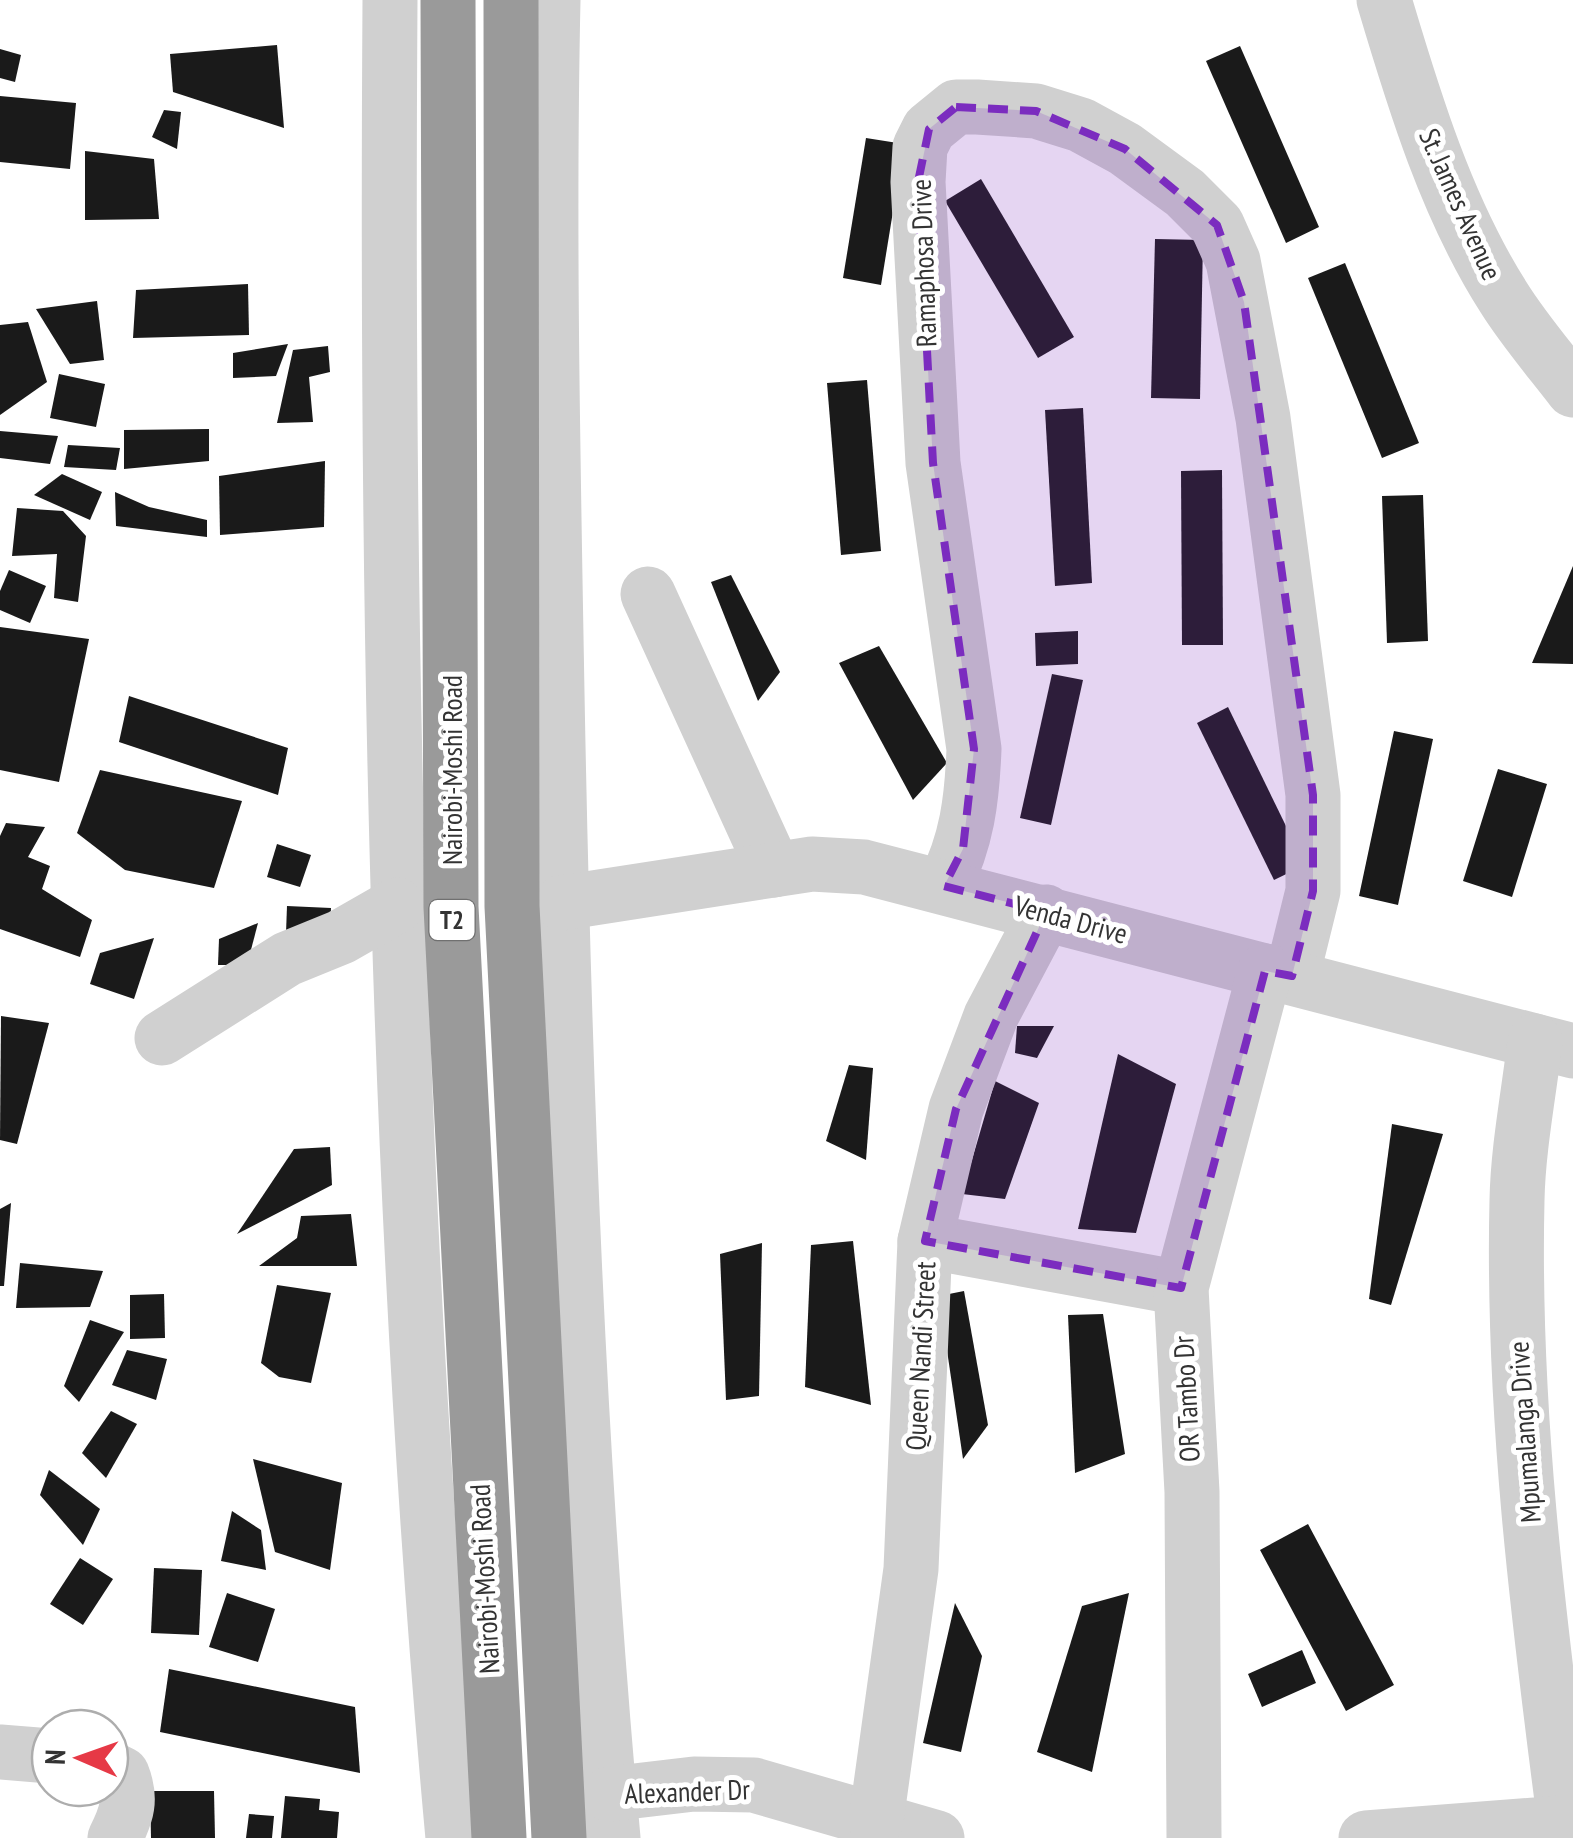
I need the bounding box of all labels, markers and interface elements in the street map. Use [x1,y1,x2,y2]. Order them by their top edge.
street label: St. James Avenue [1411,122,1511,286]
street label: Ramaphosa Drive [902,178,944,348]
street label: Nairobi-Moshi Road [433,675,470,865]
street label: Venda Drive [1009,886,1132,952]
road number: T2 [430,900,474,940]
street label: Queen Nandi Street [897,1260,943,1451]
street label: OR Tambo Dr [1164,1335,1208,1463]
street label: Mpumalanga Drive [1499,1340,1549,1524]
street label: Nairobi-Moshi Road [461,1483,507,1675]
north arrow [30,1708,130,1808]
text: N [36,1749,73,1765]
street label: Alexander Dr [624,1770,751,1812]

